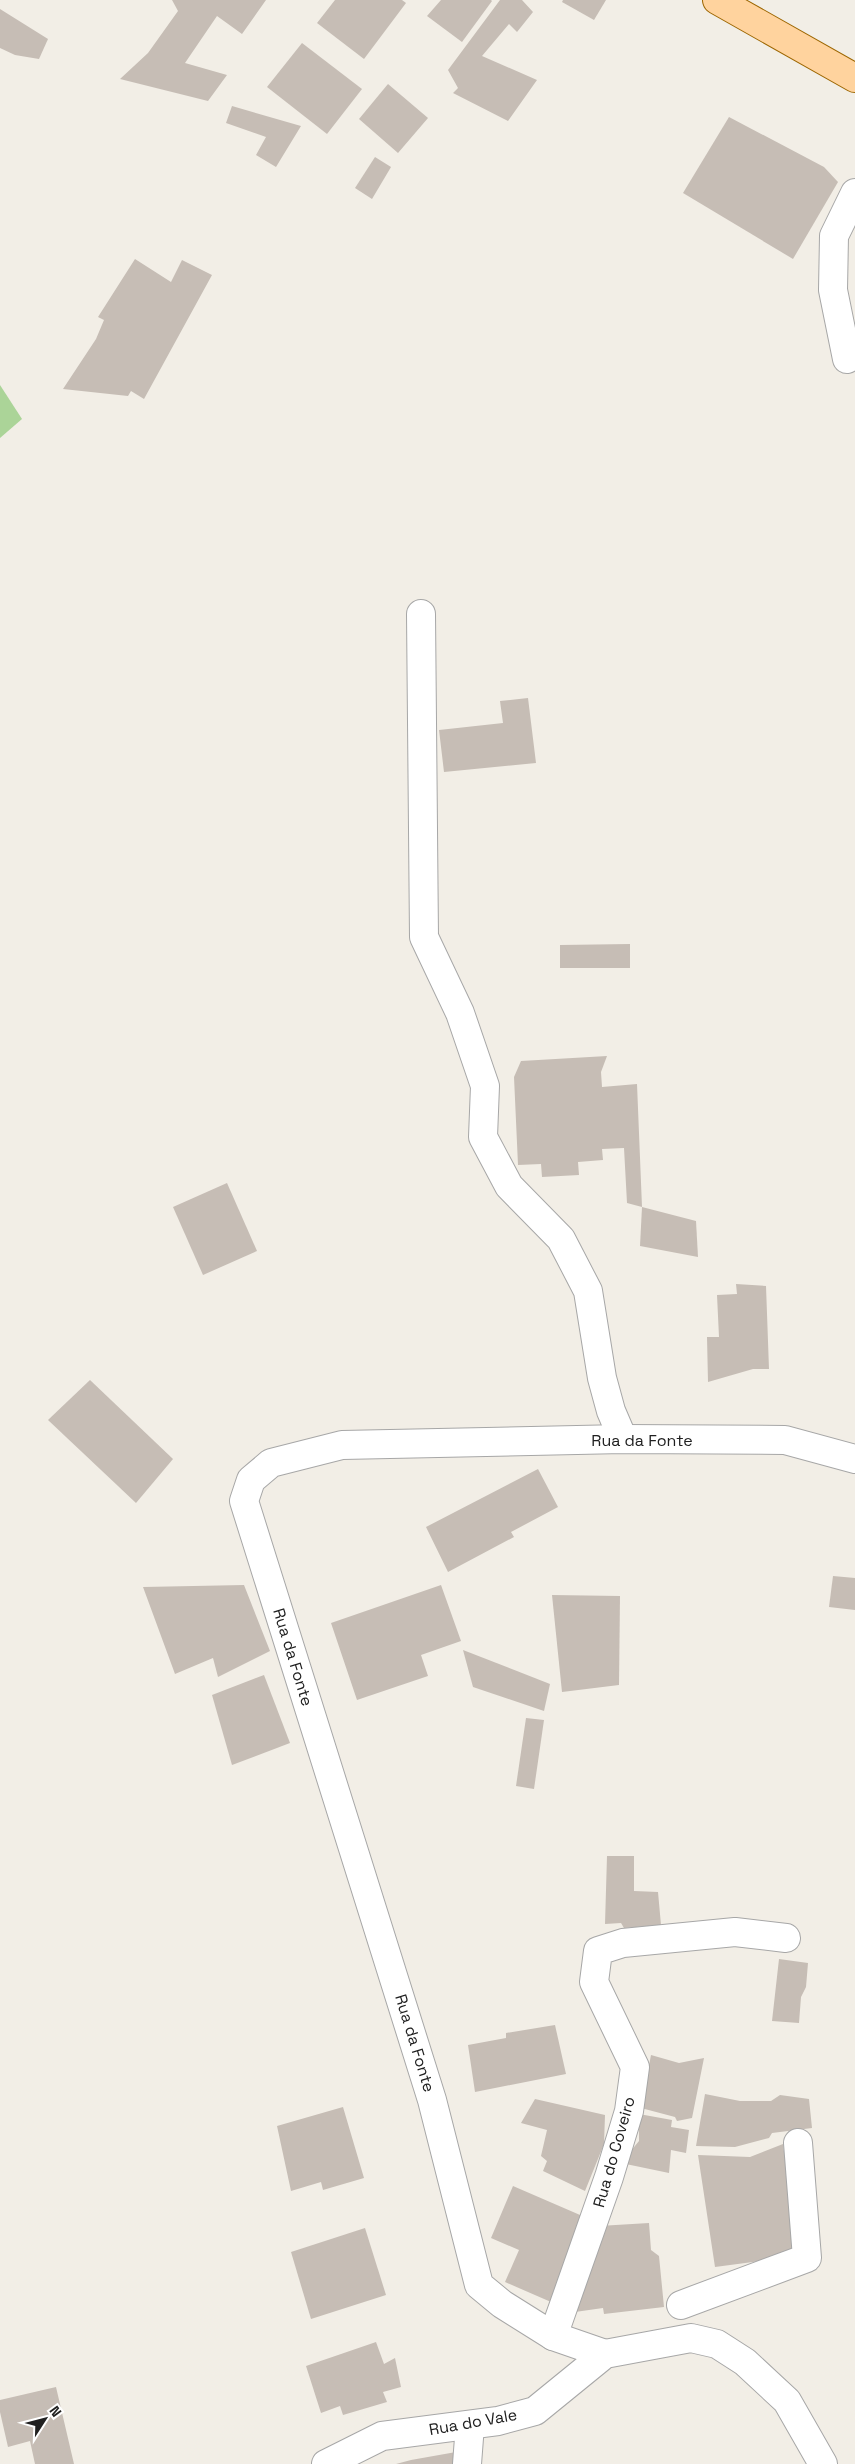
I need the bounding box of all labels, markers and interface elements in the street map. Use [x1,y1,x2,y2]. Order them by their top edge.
street label: Rua da Fonte [591,1430,693,1451]
street label: Rua da Fonte [268,1605,318,1709]
street label: Rua da Fonte [390,1991,440,2095]
street label: Rua do Coveiro [588,2094,640,2210]
north arrow [20,2394,70,2444]
text: N [45,2402,66,2420]
street label: Rua do Vale [427,2404,519,2440]

